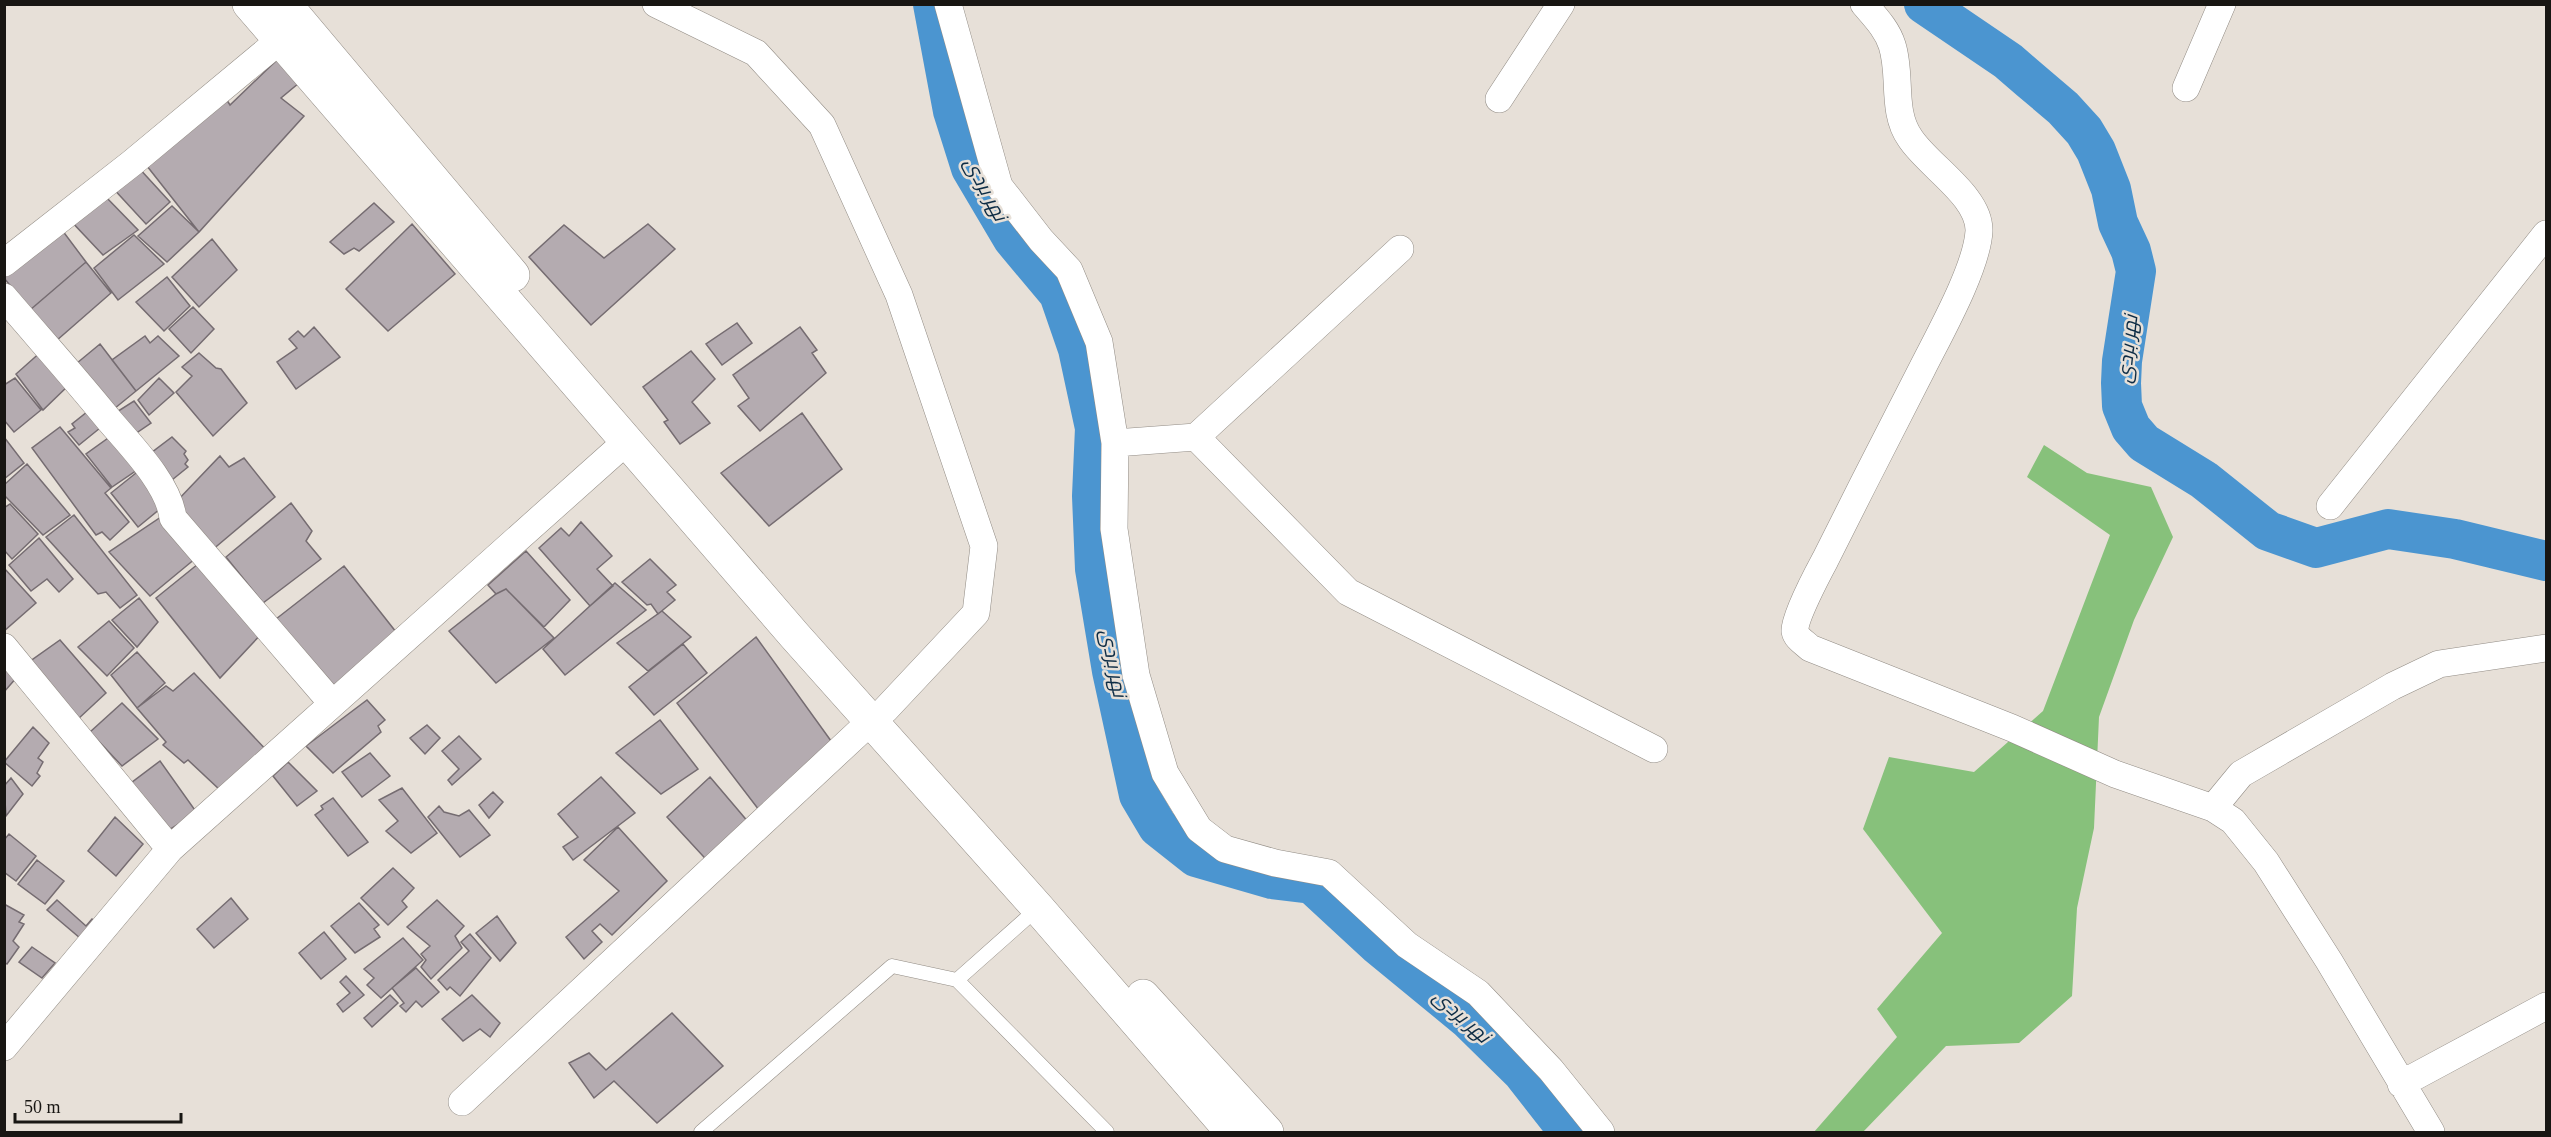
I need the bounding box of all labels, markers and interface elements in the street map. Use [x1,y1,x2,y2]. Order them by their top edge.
water label: نهر بردى [959,154,1013,227]
water label: نهر بردى [2112,311,2143,384]
water label: نهر بردى [1096,627,1132,701]
water label: نهر بردى [1429,985,1497,1050]
scale bar [15,1086,182,1124]
text: 50 m [24,1097,61,1117]

